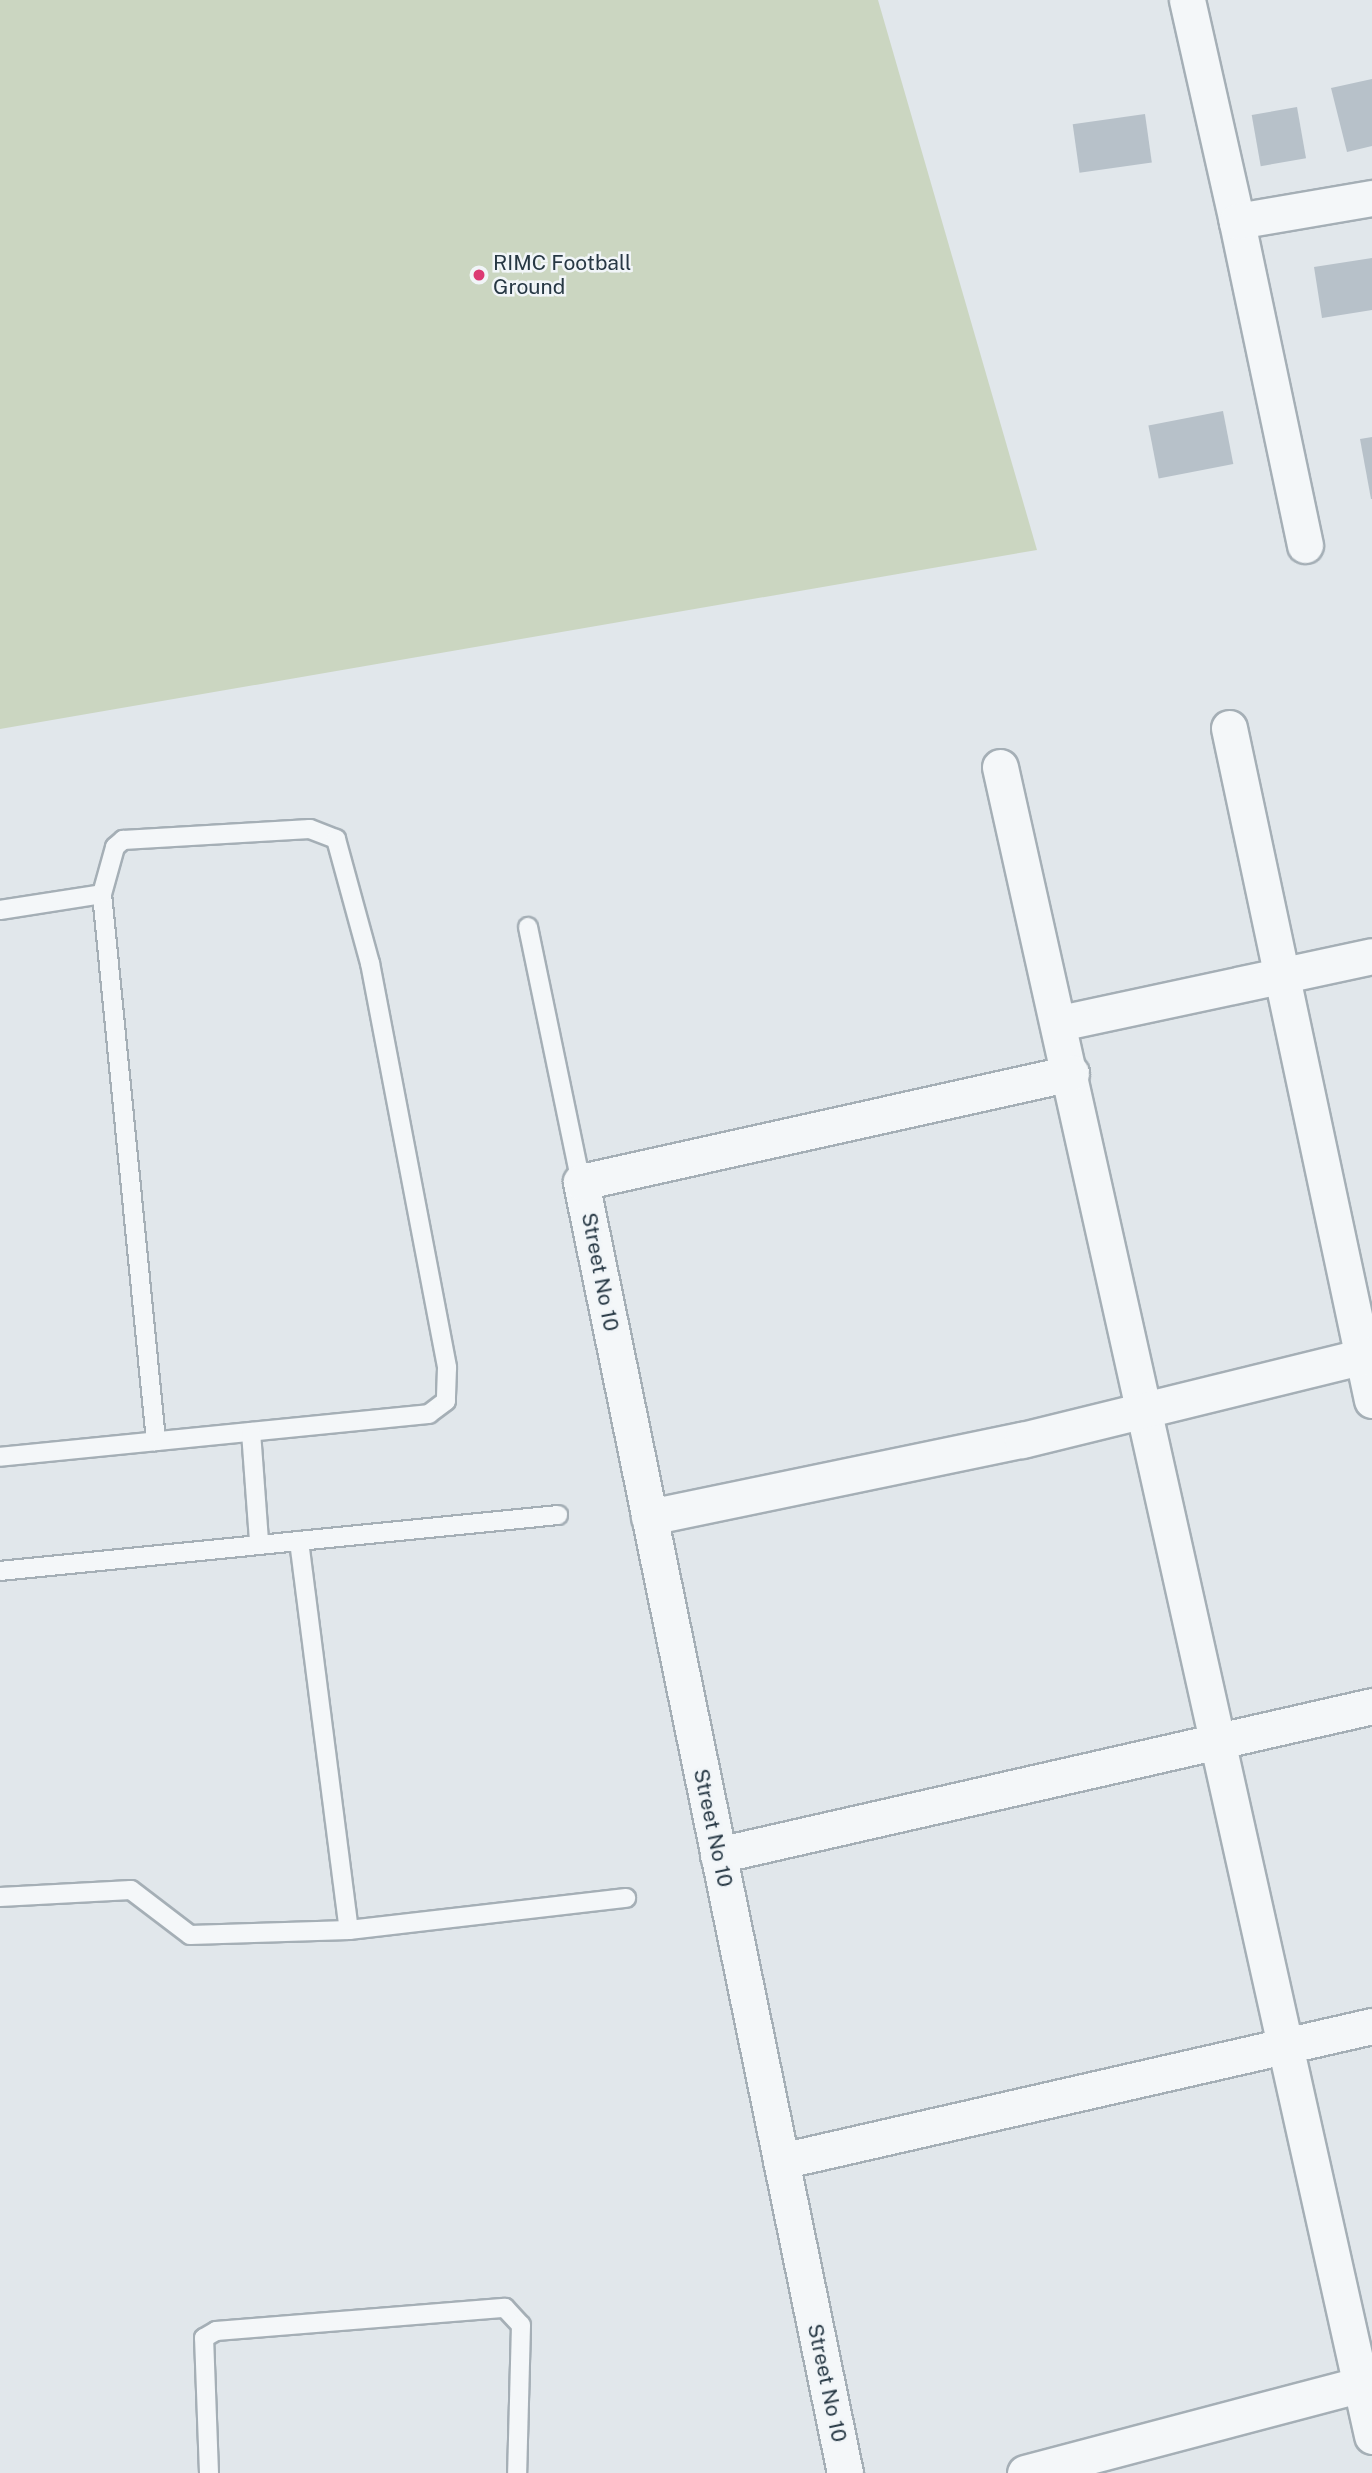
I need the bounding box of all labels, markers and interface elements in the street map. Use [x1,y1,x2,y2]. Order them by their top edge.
place label: RIMC Football Ground [493,250,631,300]
marker: RIMC Football Ground [471,267,487,283]
street label: Street No 10 [576,1210,624,1334]
street label: Street No 10 [688,1766,738,1890]
street label: Street No 10 [802,2321,852,2445]

